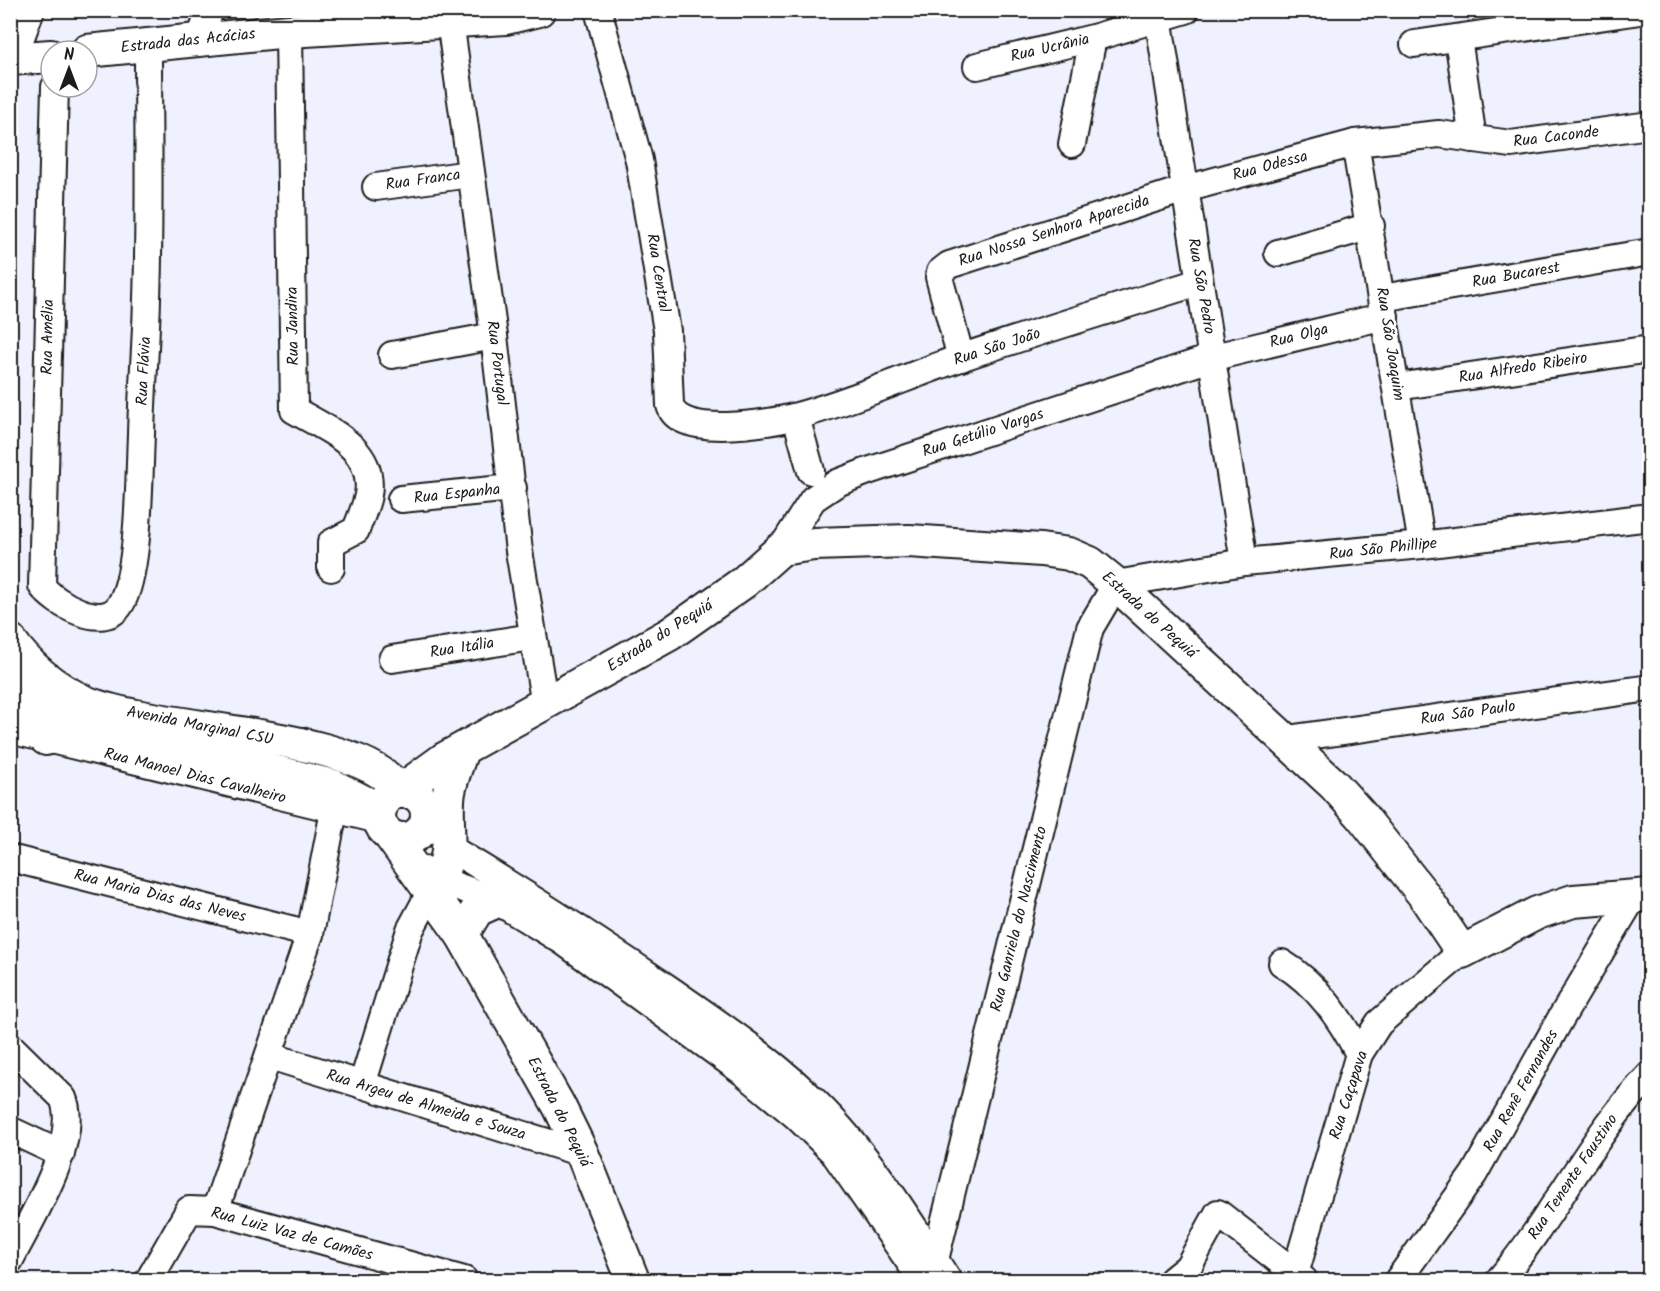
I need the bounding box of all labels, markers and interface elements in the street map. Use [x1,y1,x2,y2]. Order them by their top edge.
street label: Estrada das Acácias [119,21,257,61]
street label: Rua Ucrânia [1008,27,1092,69]
north arrow [39,39,99,99]
text: N [64,43,74,68]
street label: Rua Caconde [1512,119,1600,155]
street label: Rua Odessa [1230,144,1310,188]
street label: Rua Franca [384,162,462,198]
street label: Rua Nossa Senhora Aparecida [955,188,1153,274]
street label: Rua Central [639,232,677,314]
street label: Rua São Pedro [1180,236,1222,336]
street label: Rua Bucarest [1470,255,1563,295]
street label: Rua São Joaquim [1369,285,1411,403]
street label: Rua Jandira [280,286,306,366]
street label: Rua Amélia [35,299,61,375]
street label: Rua Olga [1267,317,1331,355]
street label: Rua Portugal [479,319,515,407]
street label: Rua São João [950,321,1044,373]
street label: Rua Flávia [130,336,158,406]
street label: Rua Alfredo Ribeiro [1457,345,1589,391]
street label: Rua Getúlio Vargas [919,402,1047,464]
street label: Rua Espanha [412,477,502,511]
street label: Rua São Phillipe [1328,531,1438,567]
street label: Estrada do Pequiá [1096,565,1203,666]
street label: Estrada do Pequiá [602,593,719,679]
street label: Rua Itália [428,631,496,665]
street label: Rua São Paulo [1419,694,1517,732]
street label: Avenida Marginal CSU [125,700,276,753]
street label: Rua Manoel Dias Cavalheiro [101,741,289,811]
street label: Rua Ganriela do Nascimento [984,824,1054,1014]
street label: Rua Maria Dias das Neves [71,863,249,930]
street label: Rua Renê Fernandes [1477,1025,1565,1157]
street label: Rua Caçapava [1323,1047,1375,1143]
street label: Estrada do Pequiá [520,1052,598,1173]
street label: Rua Argeu de Almeida e Souza [323,1063,529,1147]
street label: Rua Tenente Faustino [1522,1109,1624,1245]
street label: Rua Luiz Vaz de Camões [208,1200,376,1268]

